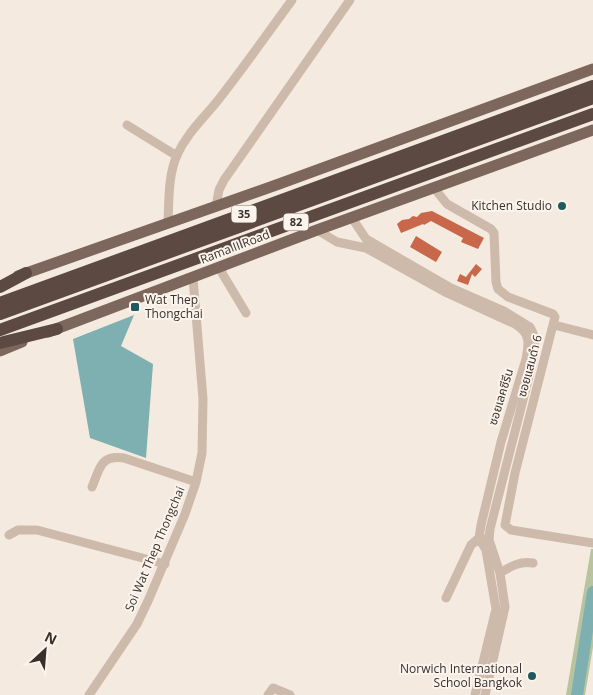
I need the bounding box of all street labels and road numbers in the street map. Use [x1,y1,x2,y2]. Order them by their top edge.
road number: 35 [232,205,256,222]
road number: 82 [284,213,308,230]
street label: Rama II Road [197,225,272,268]
street label: ซอยแสมดำ 6 [513,333,546,399]
street label: ซอยเลคซีรีน [484,367,517,427]
street label: Soi Wat Thep Thongchai [121,484,189,614]

